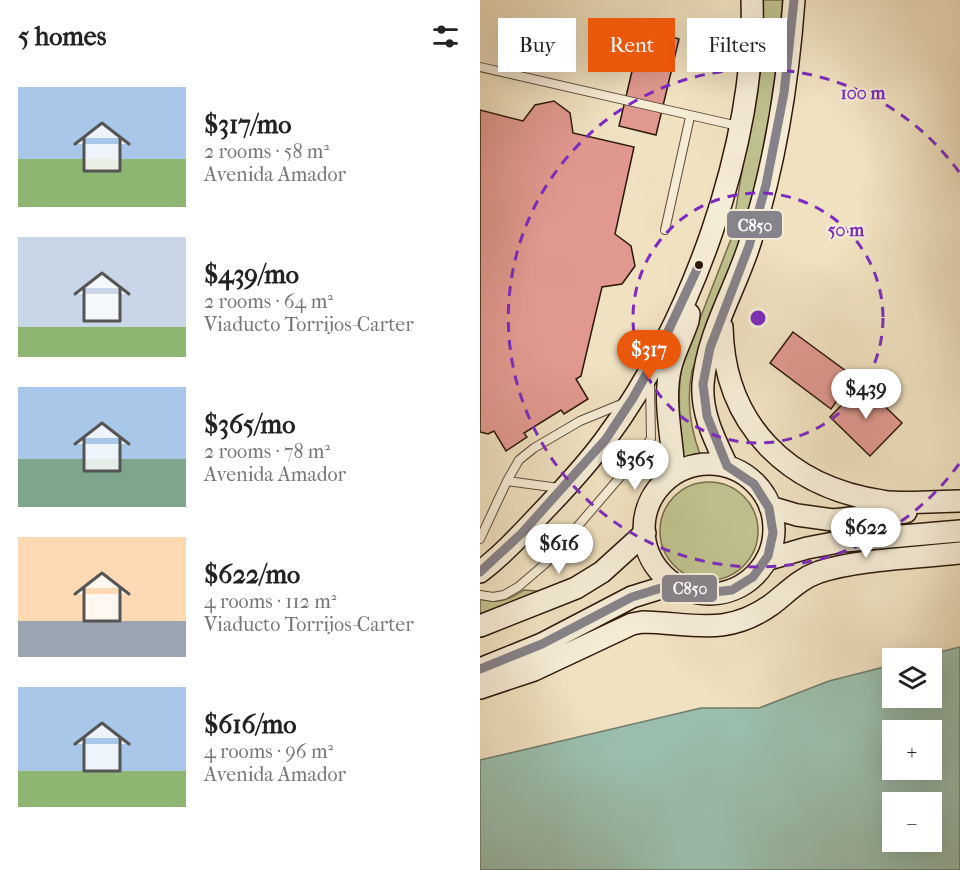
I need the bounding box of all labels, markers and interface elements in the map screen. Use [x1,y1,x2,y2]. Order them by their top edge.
chip: Buy [498,18,576,72]
chip: Rent [588,18,675,72]
chip: Filters [687,18,787,72]
icon: filters [429,20,462,53]
text: 5 homes [18,21,106,52]
text: 100 m [840,83,887,104]
text: $317/mo [204,109,292,140]
icon: home [66,111,138,183]
text: 2 rooms · 58 m² [204,140,329,163]
text: Avenida Amador [204,163,346,186]
line badge: C850 [726,210,783,239]
text: C850 [738,216,772,235]
text: 50 m [828,220,865,241]
text: $439/mo [204,259,299,290]
unlabelled marker [693,259,705,271]
icon: home [66,261,138,333]
text: 2 rooms · 64 m² [204,290,333,313]
centre of rings [748,308,768,328]
text: Viaducto Torrijos-Carter [204,313,414,336]
pin: $317 [613,330,685,381]
text: $317 [631,338,667,361]
pin: $439 [830,369,902,420]
text: $439 [845,377,887,400]
text: $365/mo [204,409,295,440]
icon: home [66,411,138,483]
text: 2 rooms · 78 m² [204,440,330,463]
pin: $365 [599,440,671,491]
text: $365 [616,448,654,471]
text: Avenida Amador [204,463,346,486]
pin: $622 [830,508,902,559]
text: $622 [845,516,887,539]
pin: $616 [523,524,595,575]
text: $616 [539,532,579,555]
text: $622/mo [204,559,300,590]
icon: home [66,561,138,633]
line badge: C850 [661,574,718,603]
text: C850 [673,579,707,598]
text: 4 rooms · 112 m² [204,590,336,613]
text: Viaducto Torrijos-Carter [204,613,414,636]
map controls [882,648,942,852]
button: layers [882,648,942,708]
text: $616/mo [204,709,297,740]
icon: home [66,711,138,783]
button: + [882,720,942,780]
text: 4 rooms · 96 m² [204,740,333,763]
text: Avenida Amador [204,763,346,786]
button: − [882,792,942,852]

